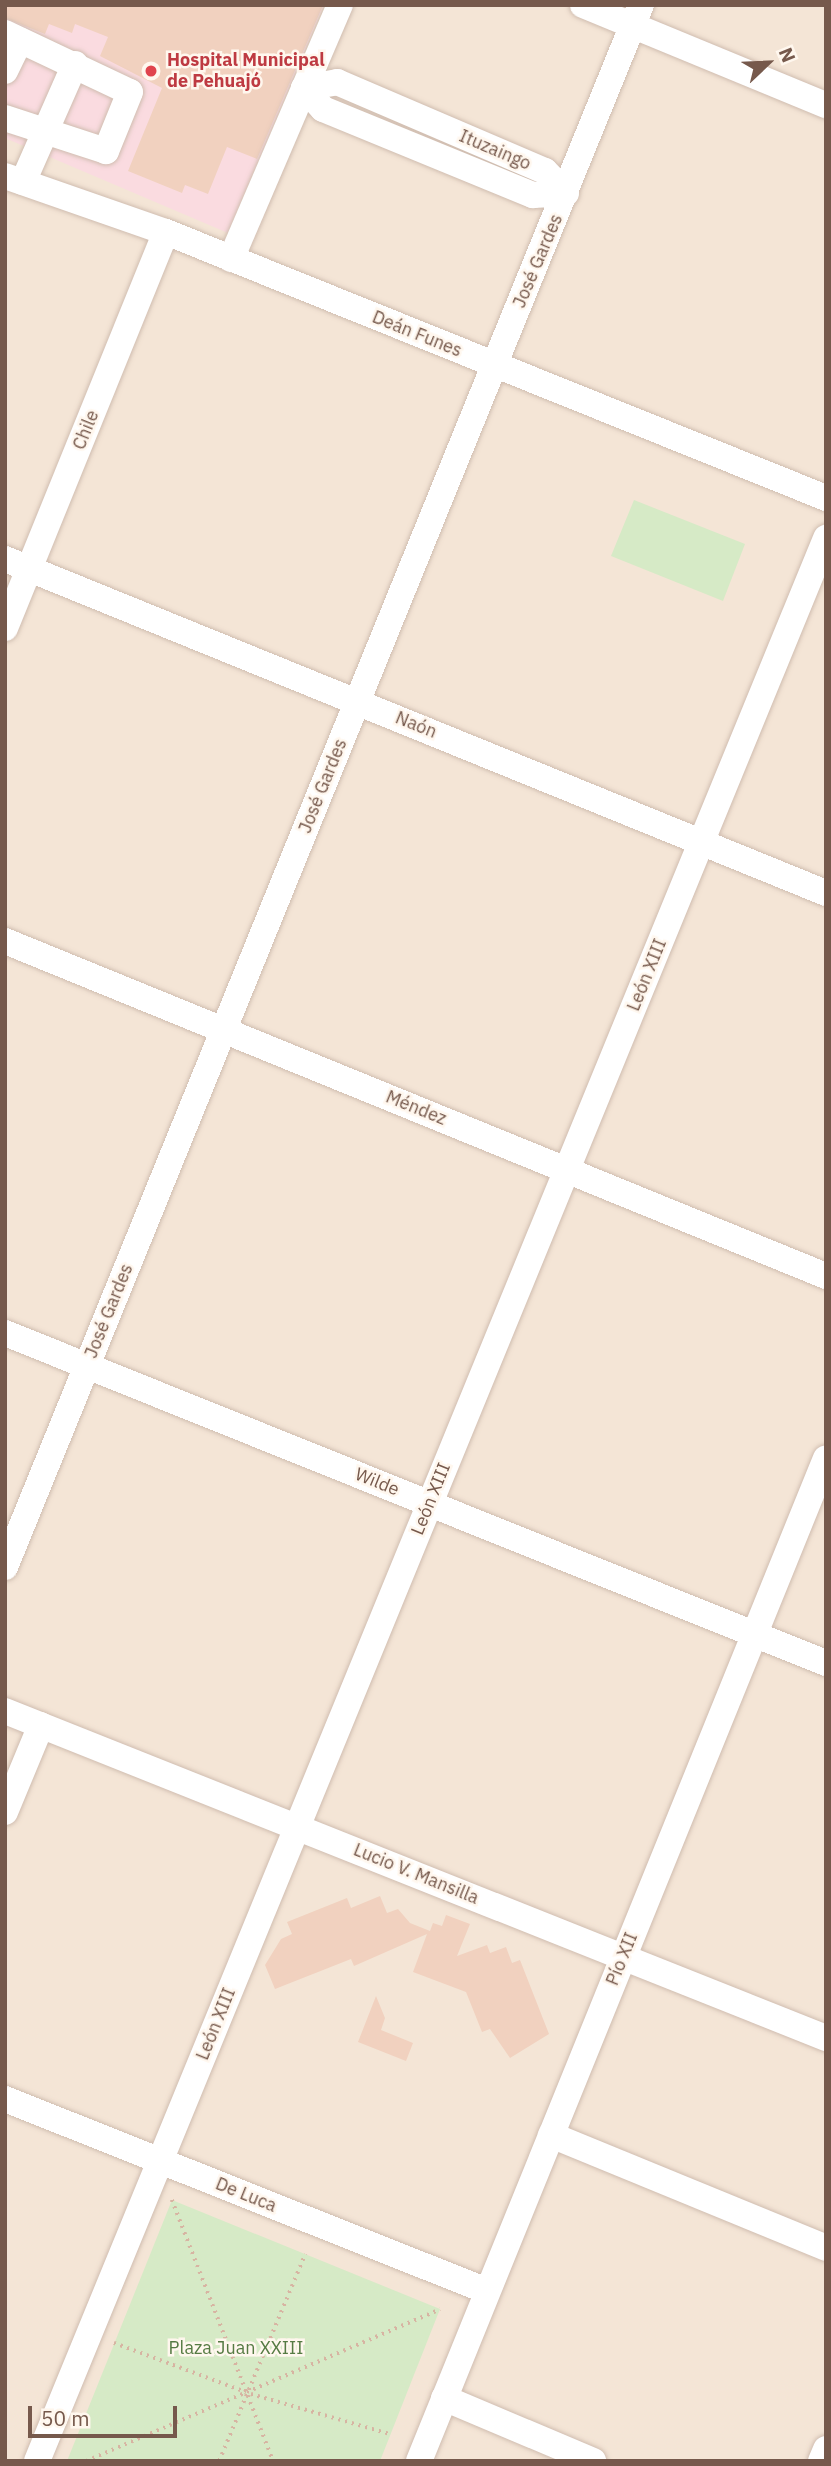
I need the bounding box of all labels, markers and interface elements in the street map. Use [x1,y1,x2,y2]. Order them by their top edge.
north arrow [733,28,803,98]
text: N [774,44,801,66]
place label: Hospital Municipal de Pehuajó [167,50,325,92]
marker: Hospital Municipal de Pehuajó [141,61,161,81]
street label: Ituzaingo [456,125,534,175]
street label: José Gardes [509,211,567,311]
street label: Deán Funes [369,306,465,362]
street label: Chile [68,407,104,453]
street label: Naón [392,707,440,743]
street label: José Gardes [294,736,352,836]
street label: León XIII [623,936,671,1014]
street label: Méndez [383,1086,449,1130]
street label: José Gardes [80,1261,138,1361]
street label: León XIII [407,1460,455,1538]
street label: Wilde [352,1463,402,1501]
street label: Lucio V. Mansilla [350,1839,482,1909]
street label: Pío XII [602,1929,642,1989]
street label: León XIII [192,1985,240,2063]
street label: De Luca [212,2173,280,2217]
park label: Plaza Juan XXIII [169,2337,303,2359]
scale bar [32,2392,180,2436]
text: 50 m [41,2404,90,2432]

